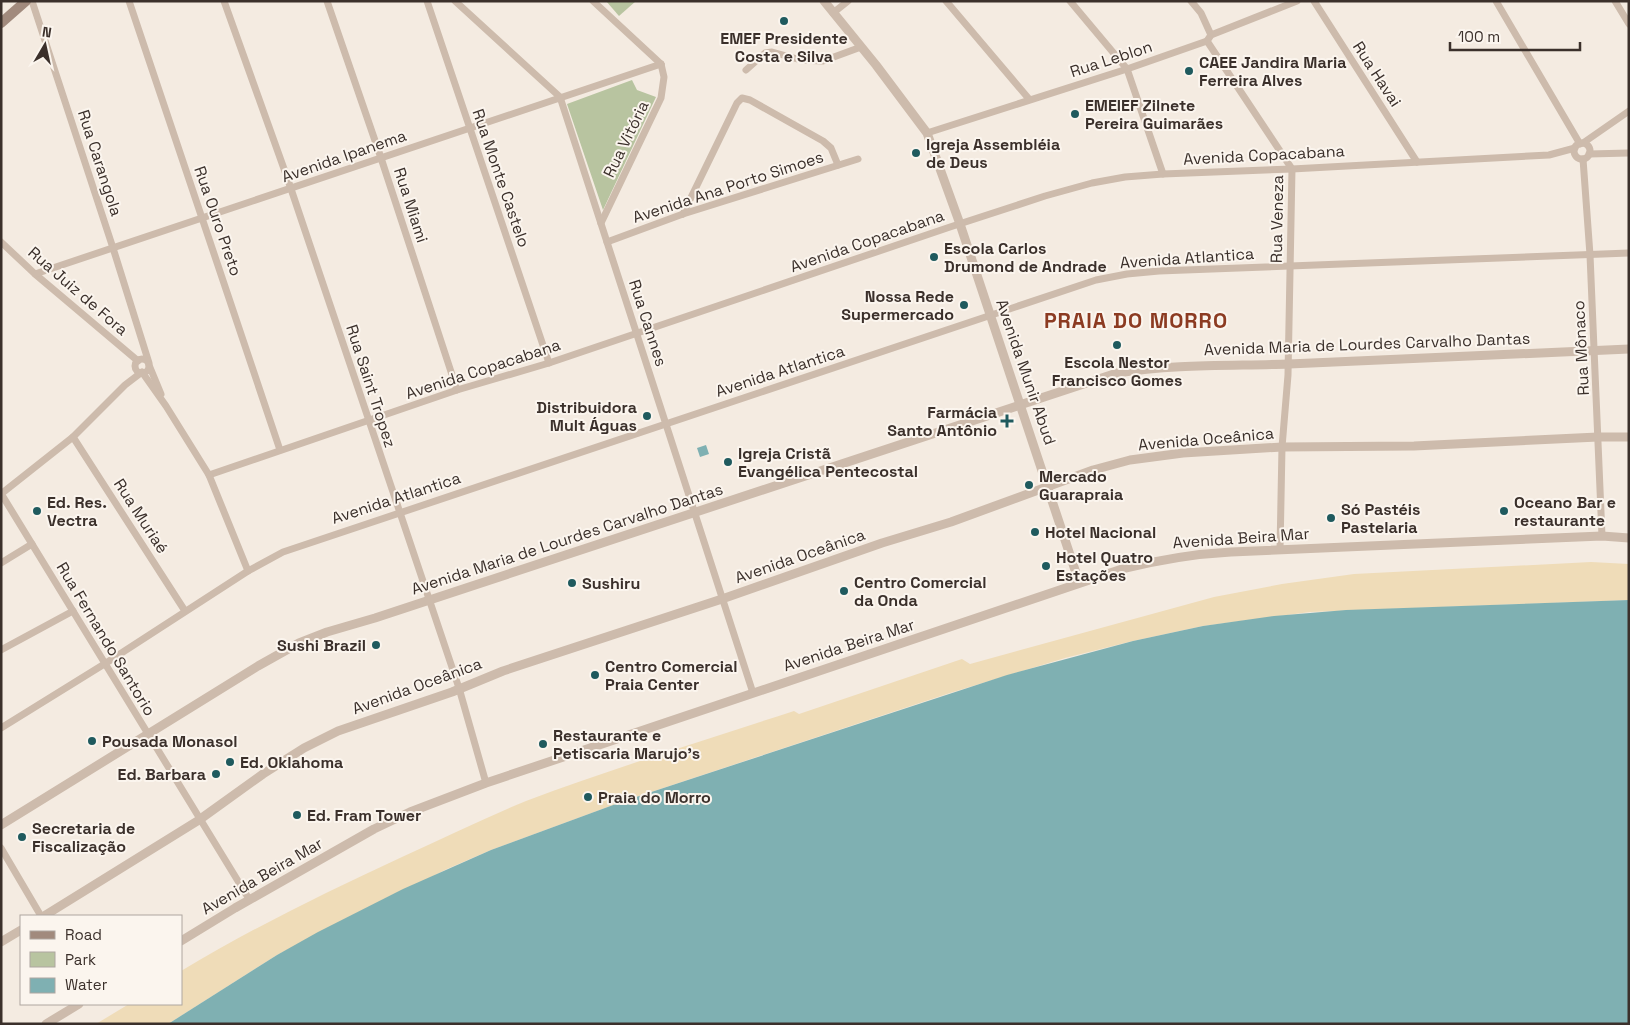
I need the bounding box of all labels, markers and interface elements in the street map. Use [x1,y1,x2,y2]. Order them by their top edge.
marker: EMEF Presidente Costa e Silva [778,15,790,27]
north arrow [20,20,70,70]
scale bar [1450,20,1580,52]
text: N [41,23,53,42]
text: 100 m [1458,27,1500,46]
place label: EMEF Presidente Costa e Silva [720,28,848,67]
street label: Rua Leblon [1067,36,1155,82]
street label: Rua Havai [1348,37,1406,111]
place label: CAEE Jandira Maria Ferreira Alves [1199,52,1347,91]
marker: CAEE Jandira Maria Ferreira Alves [1183,65,1195,77]
place label: EMEIEF Zilnete Pereira Guimarães [1085,95,1223,134]
street label: Rua Vitória [598,97,654,181]
street label: Rua Monte Castelo [467,106,535,250]
street label: Rua Carangola [73,107,127,219]
marker: EMEIEF Zilnete Pereira Guimarães [1069,108,1081,120]
street label: Avenida Ipanema [279,125,409,187]
place label: Igreja Assembléia de Deus [926,134,1060,173]
street label: Avenida Copacabana [1183,140,1345,170]
street label: Avenida Ana Porto Simoes [630,146,826,228]
marker: Igreja Assembléia de Deus [910,147,922,159]
street label: Rua Ouro Preto [189,163,247,279]
street label: Rua Miami [389,165,433,245]
street label: Rua Veneza [1266,175,1288,263]
street label: Avenida Copacabana [787,205,947,277]
place label: Escola Carlos Drumond de Andrade [944,238,1107,277]
street label: Rua Juiz de Fora [24,242,132,340]
street label: Avenida Atlantica [1119,243,1255,273]
marker: Escola Carlos Drumond de Andrade [928,251,940,263]
street label: Rua Cannes [624,277,672,369]
place label: Nossa Rede Supermercado [841,286,954,325]
street label: Avenida Munir Abud [991,296,1061,448]
marker: Nossa Rede Supermercado [958,299,970,311]
street label: Rua Mônaco [1568,300,1594,396]
district label: PRAIA DO MORRO [1044,307,1228,334]
street label: Rua Saint Tropez [341,322,401,450]
street label: Avenida Maria de Lourdes Carvalho Dantas [1203,328,1531,360]
street label: Avenida Copacabana [403,334,563,404]
marker: Escola Nestor Francisco Gomes [1111,339,1123,351]
street label: Avenida Atlantica [713,340,847,402]
place label: Escola Nestor Francisco Gomes [1052,352,1182,391]
place label: Distribuidora Mult Águas [536,397,637,436]
place label: Farmácia Santo Antônio [887,402,997,441]
marker: Distribuidora Mult Águas [641,410,653,422]
marker: Farmácia Santo Antônio [1001,415,1013,427]
street label: Avenida Oceânica [1137,423,1275,455]
place label: Igreja Cristã Evangélica Pentecostal [738,443,918,482]
marker: Igreja Cristã Evangélica Pentecostal [722,456,734,468]
place label: Mercado Guarapraia [1039,466,1123,505]
street label: Avenida Atlantica [329,467,463,529]
street label: Rua Muriaé [109,475,173,557]
street label: Avenida Maria de Lourdes Carvalho Dantas [408,479,726,599]
marker: Mercado Guarapraia [1023,479,1035,491]
place label: Ed. Res. Vectra [47,492,107,531]
place label: Oceano Bar e restaurante [1514,492,1616,531]
place label: Só Pastéis Pastelaria [1341,499,1420,538]
marker: Ed. Res. Vectra [31,505,43,517]
marker: Oceano Bar e restaurante [1498,505,1510,517]
marker: Só Pastéis Pastelaria [1325,512,1337,524]
place label: Hotel Nacional [1045,522,1156,543]
street label: Avenida Beira Mar [1172,523,1310,553]
street label: Avenida Oceânica [732,524,868,588]
marker: Hotel Nacional [1029,526,1041,538]
place label: Hotel Quatro Estações [1056,547,1153,586]
street label: Rua Fernando Santorio [52,558,160,720]
marker: Hotel Quatro Estações [1040,560,1052,572]
place label: Centro Comercial da Onda [854,572,987,611]
place label: Sushiru [582,573,640,594]
marker: Sushiru [566,577,578,589]
marker: Centro Comercial da Onda [838,585,850,597]
street label: Avenida Beira Mar [781,614,917,676]
place label: Sushi Brazil [277,635,366,656]
marker: Sushi Brazil [370,639,382,651]
street label: Avenida Oceânica [349,653,485,719]
place label: Centro Comercial Praia Center [605,656,738,695]
marker: Centro Comercial Praia Center [589,669,601,681]
place label: Restaurante e Petiscaria Marujo's [553,725,700,764]
place label: Pousada Monasol [102,731,237,752]
marker: Pousada Monasol [86,735,98,747]
marker: Restaurante e Petiscaria Marujo's [537,738,549,750]
place label: Ed. Oklahoma [240,752,343,773]
marker: Ed. Oklahoma [224,756,236,768]
place label: Ed. Barbara [118,764,206,785]
marker: Ed. Barbara [210,768,222,780]
place label: Praia do Morro [598,787,711,808]
marker: Praia do Morro [582,791,594,803]
place label: Ed. Fram Tower [307,805,421,826]
marker: Ed. Fram Tower [291,809,303,821]
place label: Secretaria de Fiscalização [32,818,135,857]
marker: Secretaria de Fiscalização [16,831,28,843]
street label: Avenida Beira Mar [197,833,327,919]
legend [20,915,182,1005]
text: Road [65,925,102,944]
text: Park [65,950,96,969]
text: Water [65,975,108,994]

